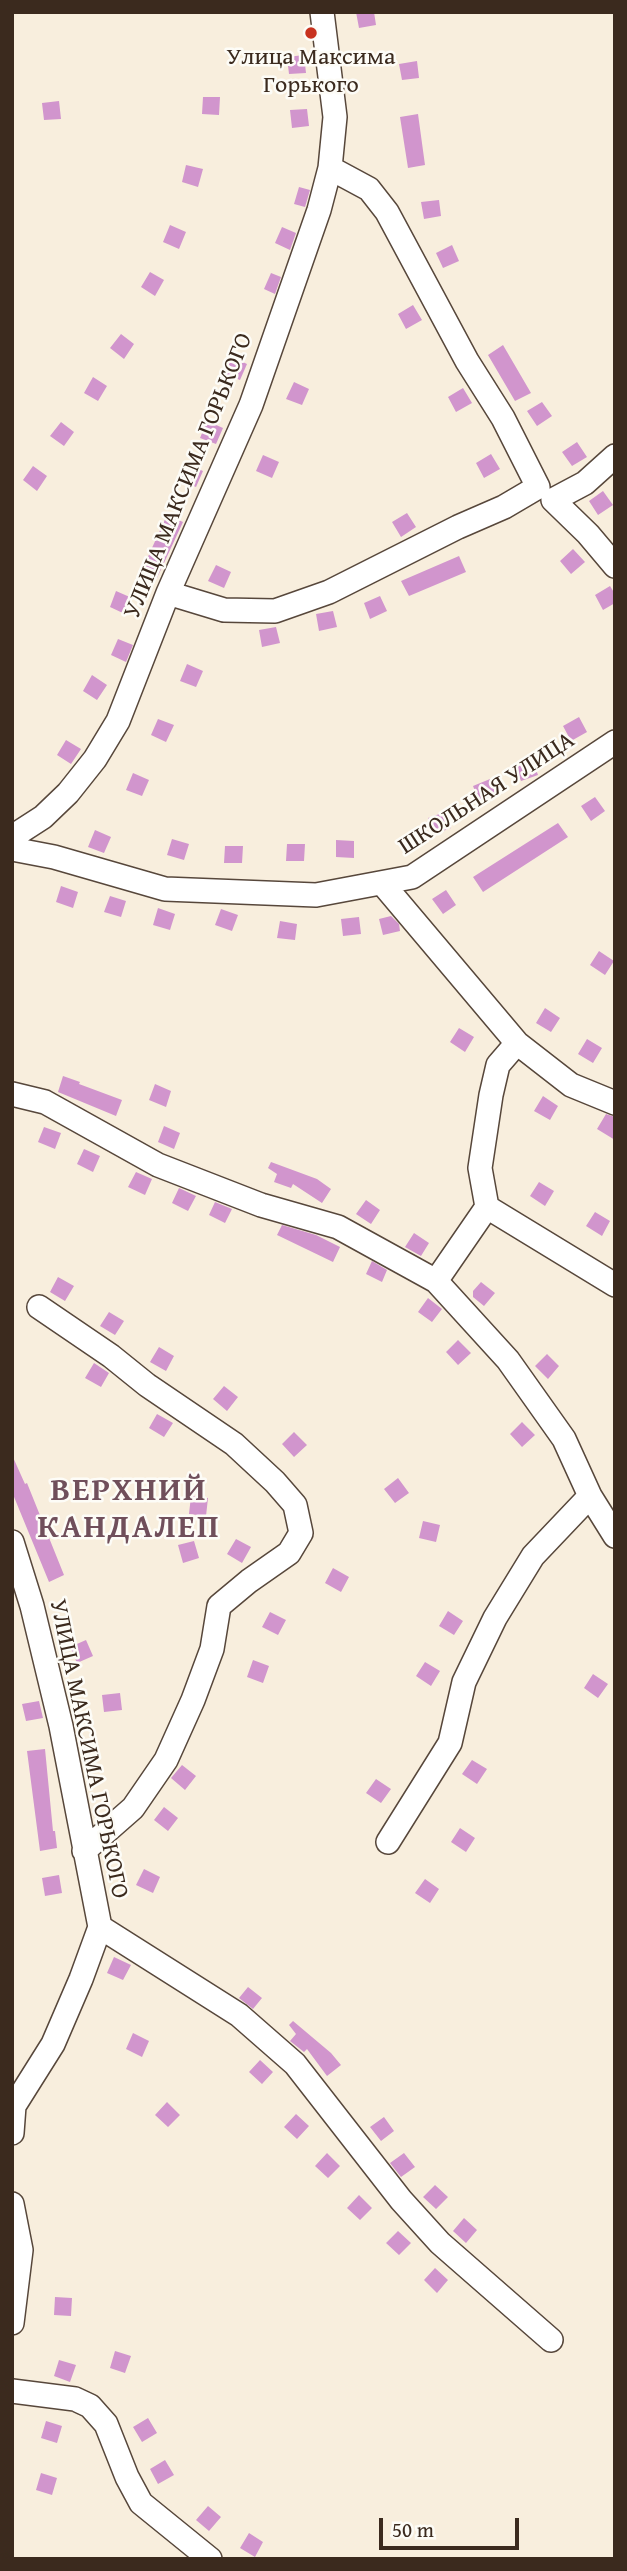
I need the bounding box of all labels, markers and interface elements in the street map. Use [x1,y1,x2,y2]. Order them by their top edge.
marker: Улица Максима Горького [303,25,319,41]
place label: Улица Максима Горького [227,44,395,100]
street label: УЛИЦА МАКСИМА ГОРЬКОГО [118,329,260,623]
street label: ШКОЛЬНАЯ УЛИЦА [394,726,580,862]
district label: ВЕРХНИЙ КАНДАЛЕП [39,1473,219,1548]
street label: УЛИЦА МАКСИМА ГОРЬКОГО [42,1597,134,1901]
scale bar [382,2504,522,2548]
text: 50 m [392,2514,434,2545]

